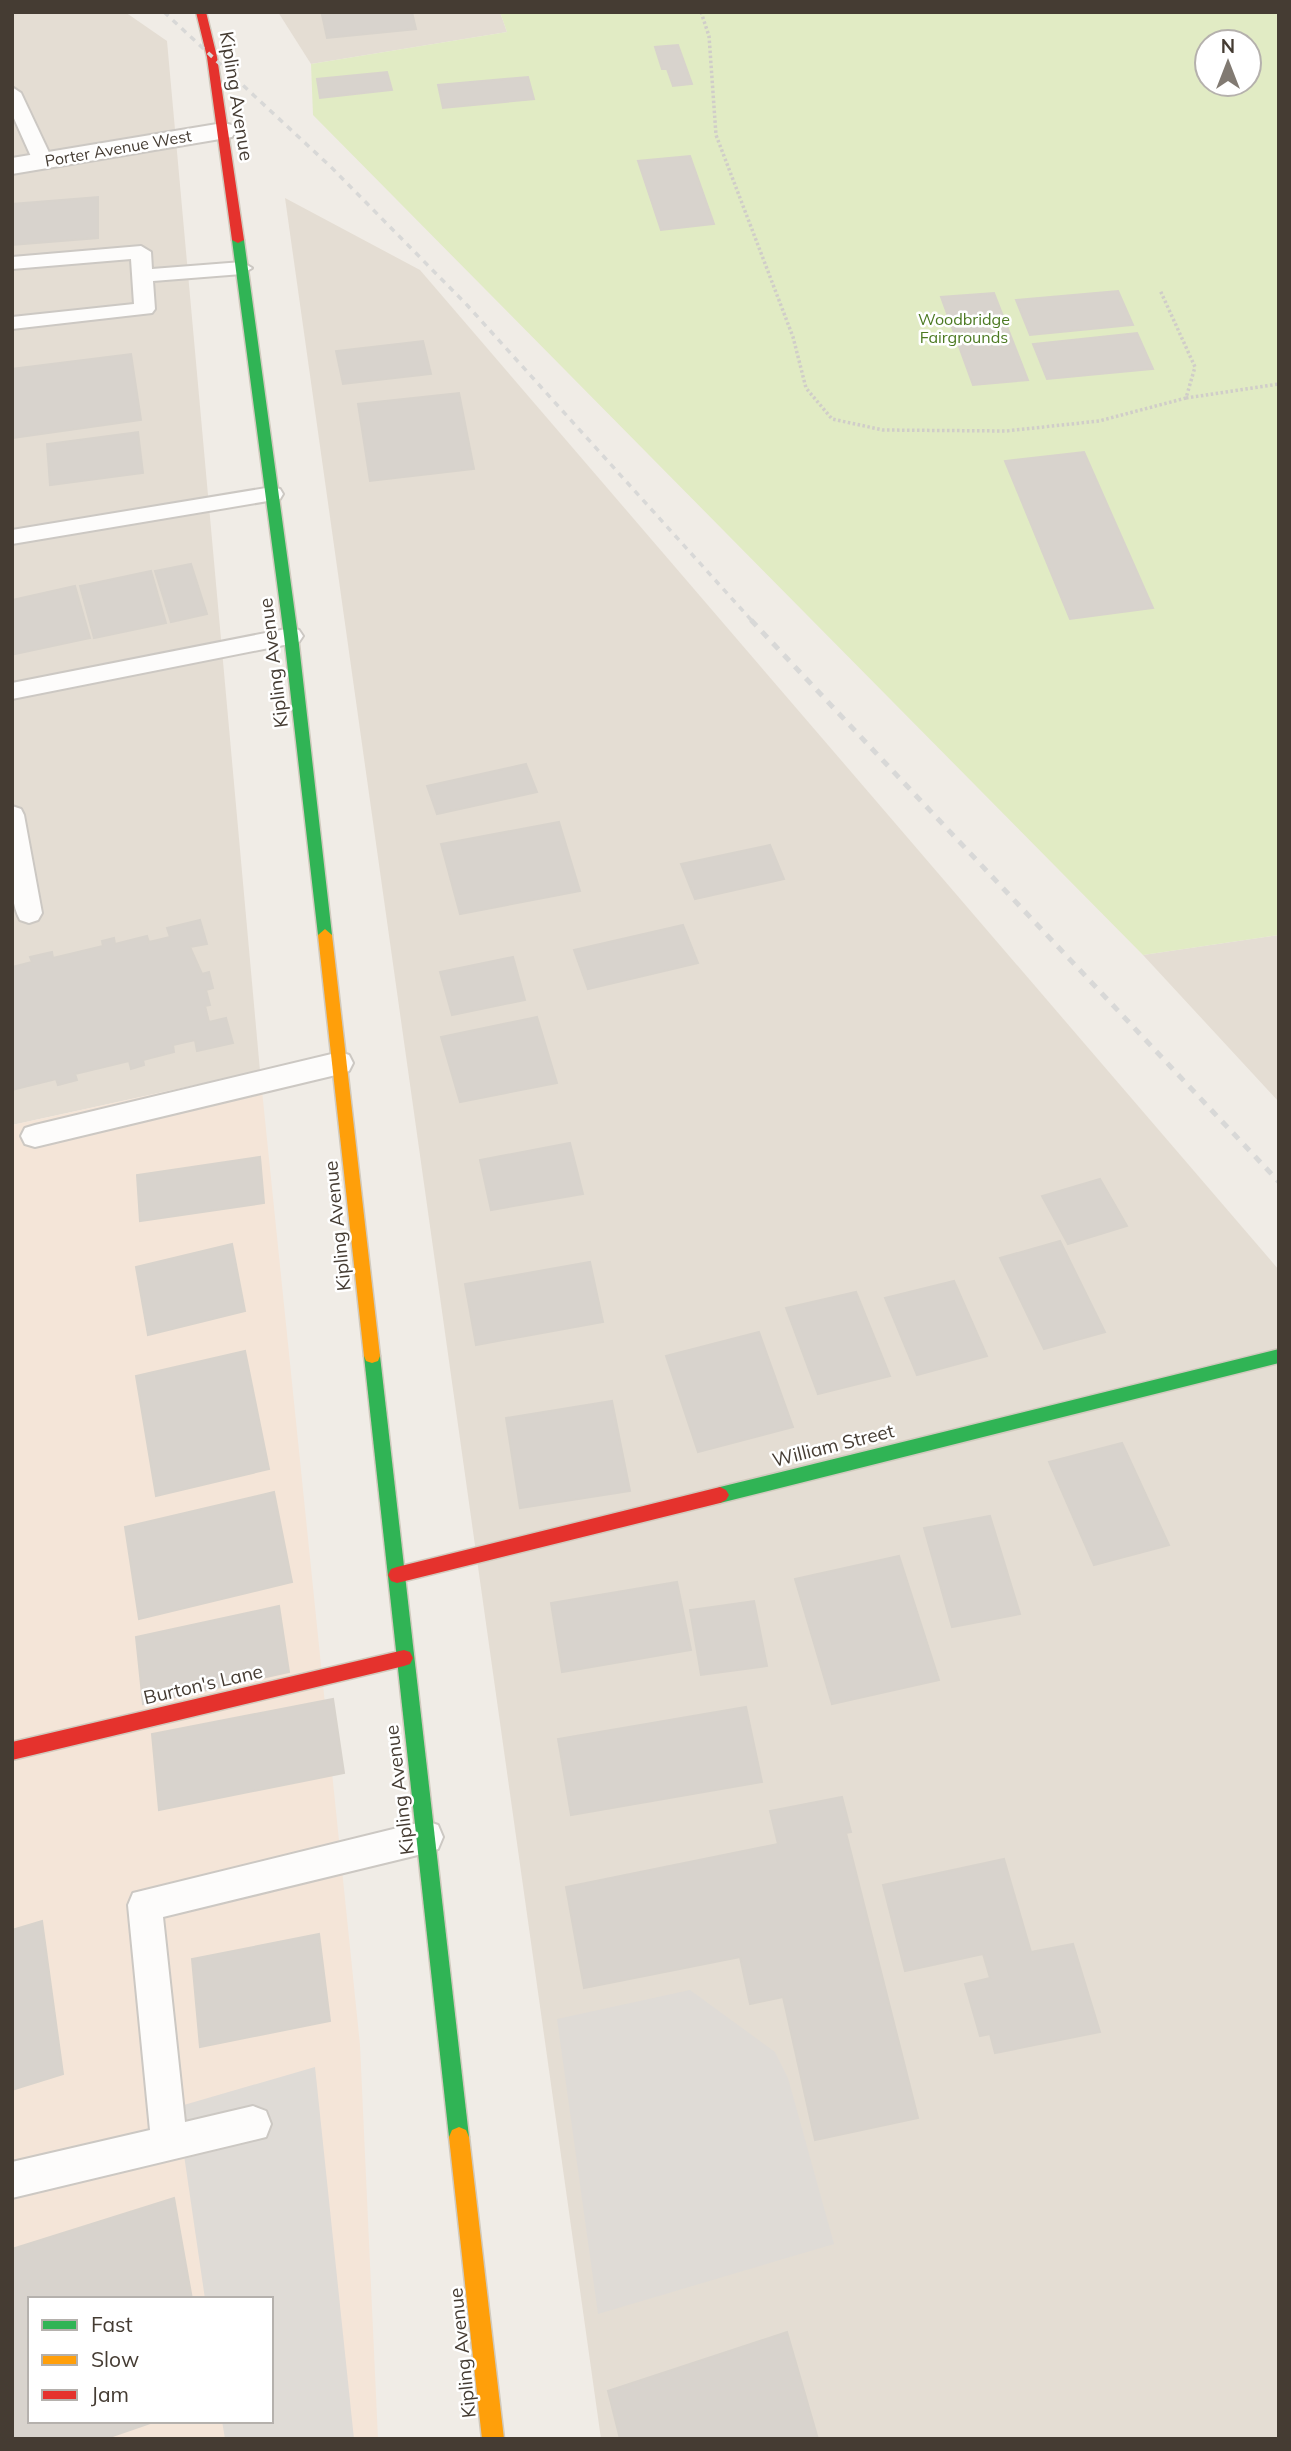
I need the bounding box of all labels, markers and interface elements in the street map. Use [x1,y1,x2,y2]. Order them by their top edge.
north arrow [1193,28,1263,98]
street label: Kipling Avenue [215,30,259,162]
text: N [1221,34,1235,58]
street label: Porter Avenue West [43,125,193,171]
park label: Woodbridge Fairgrounds [918,309,1010,347]
street label: Kipling Avenue [253,597,293,729]
street label: Kipling Avenue [318,1160,356,1292]
street label: William Street [770,1418,897,1472]
street label: Burton's Lane [141,1659,265,1709]
street label: Kipling Avenue [379,1724,419,1856]
street label: Kipling Avenue [443,2287,481,2419]
legend [28,2297,273,2423]
text: Fast [91,2311,133,2337]
text: Slow [91,2346,139,2372]
text: Jam [91,2381,129,2407]

